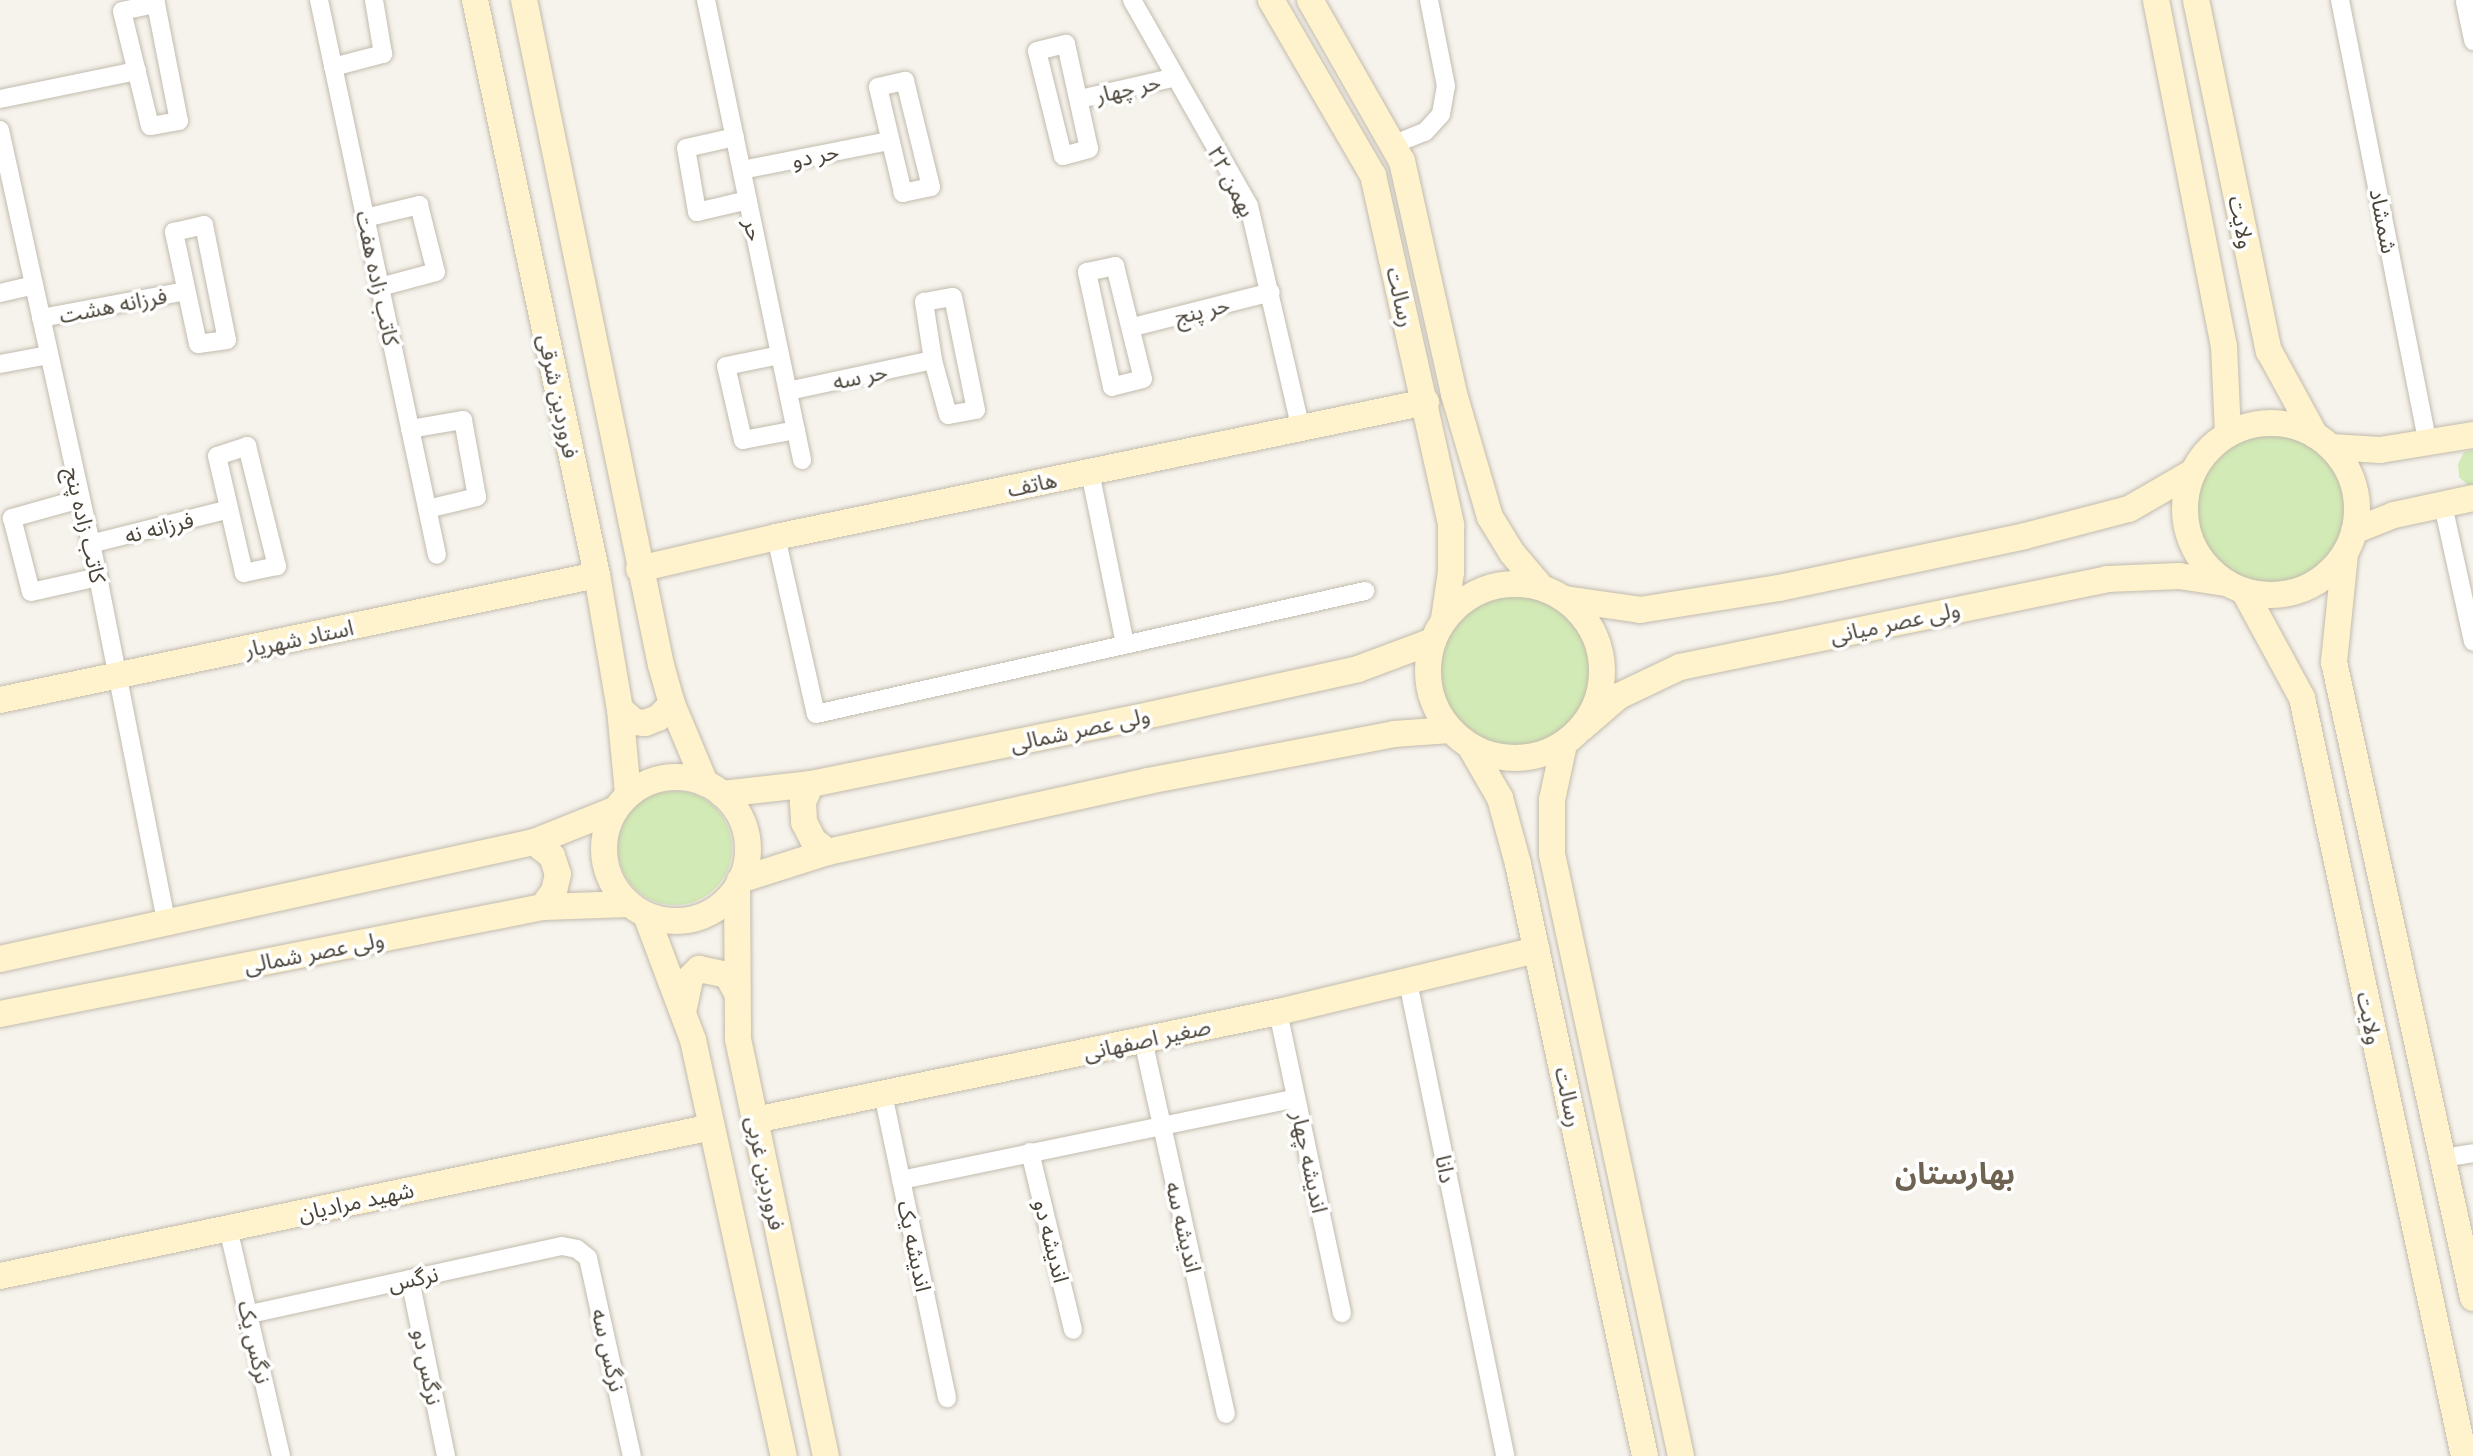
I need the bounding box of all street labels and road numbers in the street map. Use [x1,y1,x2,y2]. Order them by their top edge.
street label: حر چهار [1093,68,1163,108]
street label: حر دو [789,137,841,173]
street label: ۲۲ بهمن [1203,141,1261,221]
street label: شمشاد [2365,186,2403,256]
street label: ولایت [2224,193,2260,251]
street label: کاتب زاده هفت [351,208,405,348]
street label: حر [739,217,769,243]
street label: رسالت [1381,264,1421,330]
street label: فرزانه هشت [57,282,169,328]
street label: حر پنج [1172,290,1232,330]
street label: فروردین شرقی [533,332,585,460]
street label: حر سه [830,357,890,395]
street label: کاتب زاده پنج [60,465,112,585]
street label: هاتف [1005,466,1059,502]
street label: فرزانه نه [122,506,196,548]
street label: ولی عصر میانی [1828,595,1962,649]
street label: استاد شهریار [242,614,356,662]
street label: ولی عصر شمالی [1008,701,1152,757]
street label: ولی عصر شمالی [242,925,386,979]
street label: ولایت [2352,989,2388,1047]
street label: صغیر اصفهانی [1081,1013,1213,1065]
street label: رسالت [1550,1065,1588,1129]
street label: اندیشه چهار [1286,1109,1334,1215]
street label: فروردین غربی [741,1114,791,1232]
street label: دانا [1430,1153,1462,1185]
street label: شهید مرادیان [296,1176,416,1226]
street label: اندیشه سه [1161,1179,1207,1275]
street label: اندیشه دو [1029,1197,1075,1285]
street label: اندیشه یک [892,1198,938,1294]
street label: نرگس [385,1260,441,1296]
street label: نرگس یک [233,1298,277,1386]
street label: نرگس سه [587,1306,631,1394]
street label: نرگس دو [408,1327,448,1407]

